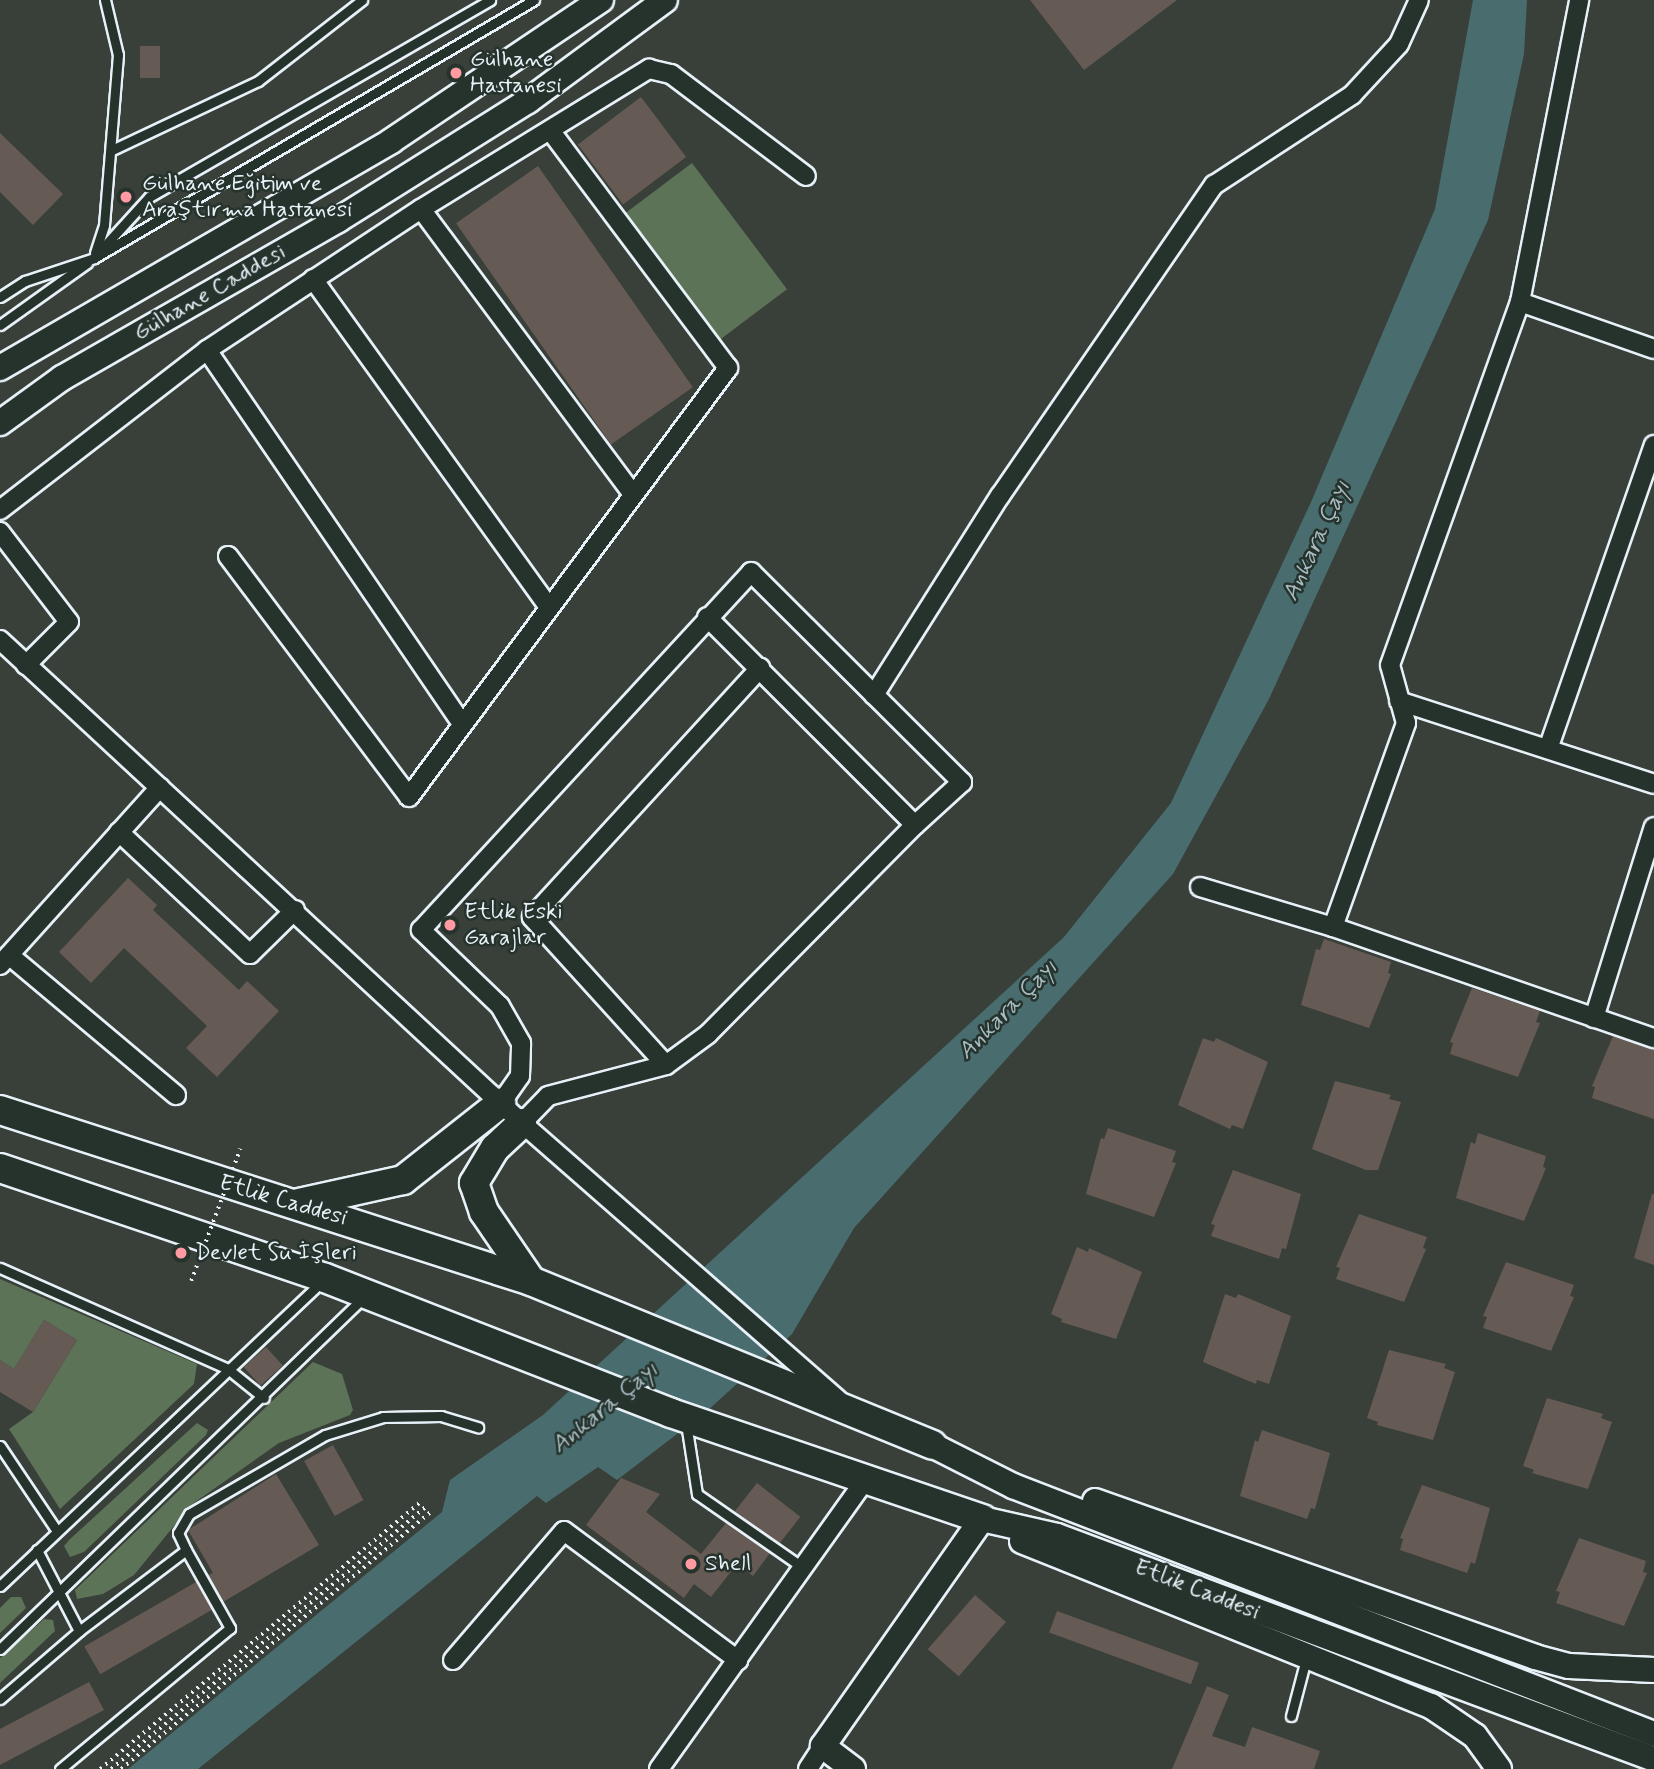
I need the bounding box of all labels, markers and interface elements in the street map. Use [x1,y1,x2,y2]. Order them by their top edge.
place label: Gülhane Hastanesi [470,46,562,100]
marker: Gülhane Hastanesi [448,65,464,81]
place label: Gülhane Eğitim ve Araştırma Hastanesi [142,170,353,224]
marker: Gülhane Eğitim ve Araştırma Hastanesi [116,187,136,207]
street label: Gülhane Caddesi [130,239,290,347]
water label: Ankara Çayı [1277,476,1357,606]
place label: Etlik Eski Garajlar [464,898,564,952]
marker: Etlik Eski Garajlar [442,917,458,933]
water label: Ankara Çayı [952,954,1064,1066]
street label: Etlik Caddesi [214,1169,352,1233]
place label: Devlet Su İşleri [195,1239,356,1267]
marker: Devlet Su İşleri [173,1245,189,1261]
water label: Ankara Çayı [546,1356,664,1460]
place label: Shell [705,1550,751,1578]
street label: Etlik Caddesi [1128,1553,1266,1627]
marker: Shell [683,1556,699,1572]

